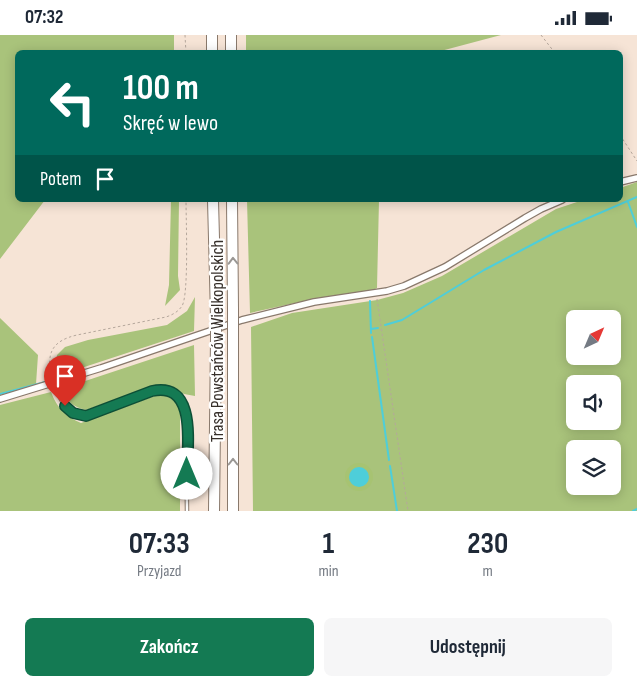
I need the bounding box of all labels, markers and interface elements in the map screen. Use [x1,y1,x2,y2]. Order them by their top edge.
text: 07:32 [25,6,63,29]
text: 100 m [123,67,199,110]
icon: left [40,70,105,135]
text: Skręć w lewo [123,110,218,137]
icon: arrive [91,165,119,193]
text: Potem [40,168,81,191]
street label: Trasa Powstańców Wielkopolskich [207,240,228,442]
one-way arrow [228,256,238,264]
north arrow [566,310,621,365]
map controls [566,310,621,495]
pin [44,355,86,406]
icon: arrive [51,362,79,390]
button: sound [566,375,621,430]
button: layers [566,440,621,495]
position arrow [160,447,212,499]
one-way arrow [228,458,238,466]
text: 07:33 [129,526,190,562]
text: 1 [323,526,334,562]
text: 230 [467,526,508,562]
text: Przyjazd [137,562,181,581]
text: min [318,562,339,581]
text: m [483,562,493,581]
button: Zakończ [25,618,314,676]
button: Udostępnij [324,618,612,676]

